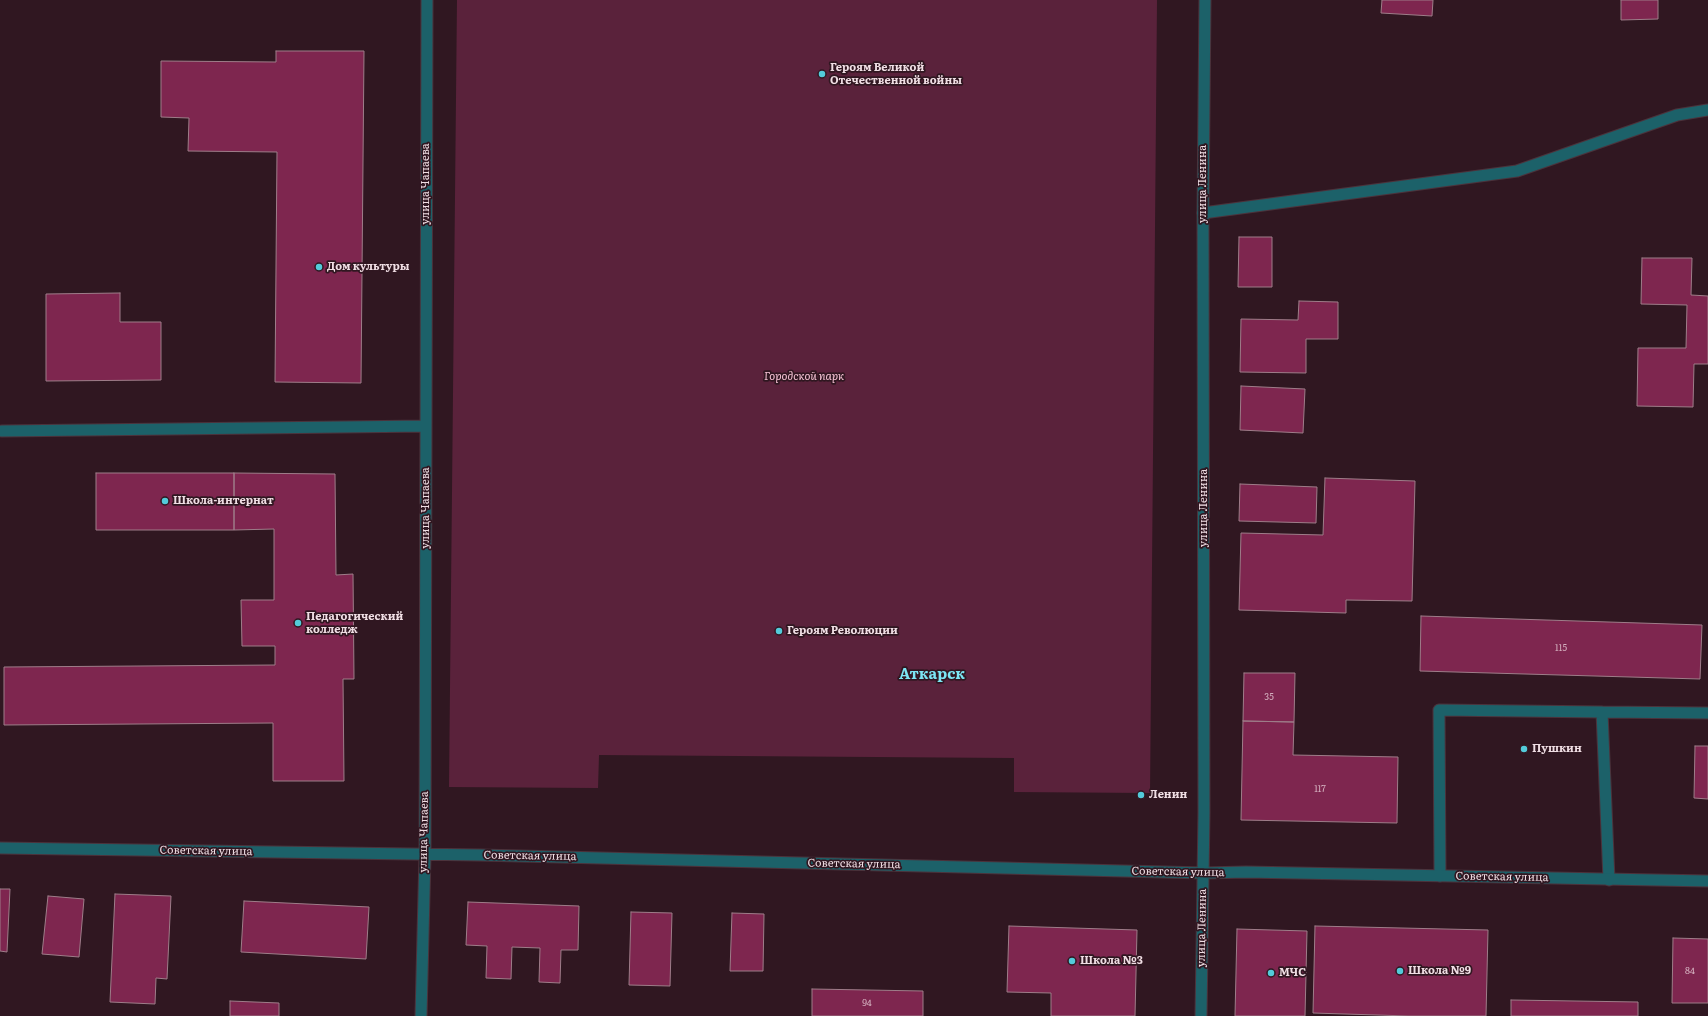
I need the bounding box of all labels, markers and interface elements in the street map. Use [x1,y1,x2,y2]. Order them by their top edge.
place label: Героям Великой Отечественной войны [830,61,962,87]
marker: Героям Великой Отечественной войны [817,69,827,79]
street label: улица Чапаева [419,143,433,225]
street label: улица Ленина [1196,145,1210,223]
place label: Дом культуры [327,260,409,274]
marker: Дом культуры [314,262,324,272]
park label: Городской парк [764,370,844,384]
street label: улица Чапаева [419,467,433,549]
street label: улица Ленина [1197,469,1211,547]
place label: Школа-интернат [173,494,274,508]
marker: Школа-интернат [160,496,170,506]
place label: Педагогический колледж [306,610,403,636]
marker: Педагогический колледж [293,618,303,628]
place label: Героям Революции [787,624,898,638]
marker: Героям Революции [774,626,784,636]
house number: 115 [1555,643,1567,653]
district label: Аткарск [899,666,965,684]
house number: 35 [1264,692,1274,702]
place label: Пушкин [1532,742,1582,756]
marker: Пушкин [1519,744,1529,754]
house number: 117 [1314,784,1326,794]
place label: Ленин [1149,788,1187,802]
marker: Ленин [1136,790,1146,800]
street label: улица Чапаева [417,791,431,873]
street label: Советская улица [159,844,253,858]
street label: Советская улица [483,849,577,863]
street label: Советская улица [807,857,901,871]
street label: Советская улица [1131,865,1225,879]
street label: Советская улица [1455,870,1549,884]
street label: улица Ленина [1195,889,1209,967]
place label: Школа №3 [1080,954,1143,968]
marker: Школа №3 [1067,956,1077,966]
place label: Школа №9 [1408,964,1471,978]
place label: МЧС [1279,966,1306,980]
marker: Школа №9 [1395,966,1405,976]
house number: 84 [1685,966,1695,976]
marker: МЧС [1266,968,1276,978]
house number: 94 [862,998,872,1008]

